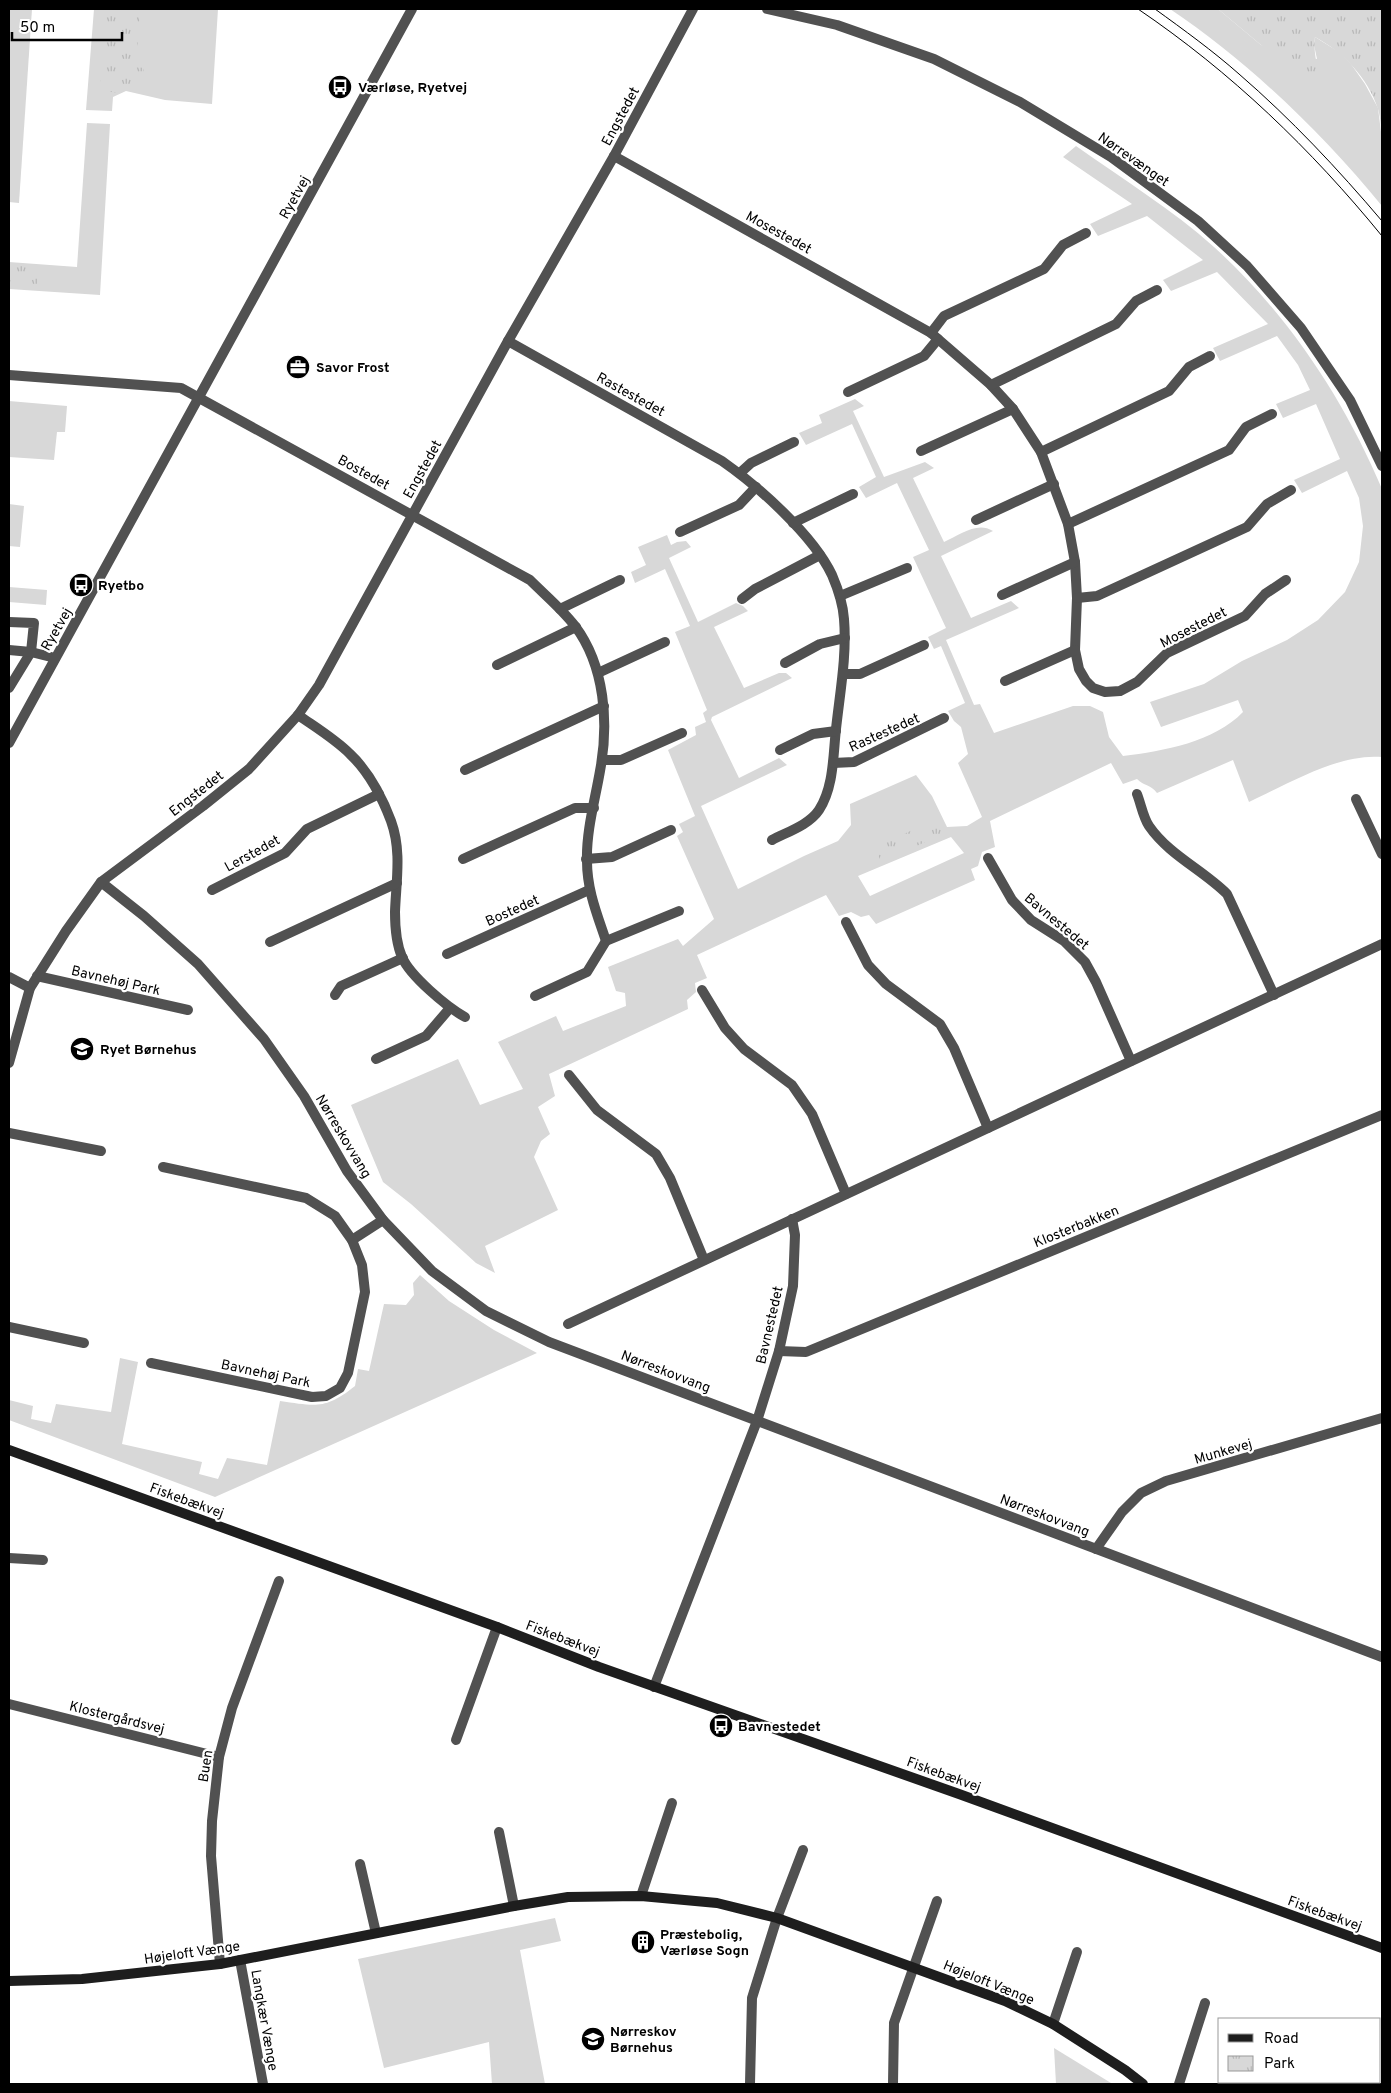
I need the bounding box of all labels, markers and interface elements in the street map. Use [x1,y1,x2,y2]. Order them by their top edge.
scale bar [12,10,122,42]
text: 50 m [20,19,55,38]
bus stop icon: Værløse, Ryetvej [327,74,353,100]
place label: Værløse, Ryetvej [358,80,467,97]
street label: Engstedet [599,84,644,149]
street label: Nørrevænget [1094,129,1172,191]
street label: Ryetvej [276,173,314,222]
street label: Mosestedet [742,208,814,258]
office icon: Savor Frost [285,354,311,380]
place label: Savor Frost [316,360,389,377]
street label: Rastestedet [593,370,667,421]
street label: Engstedet [400,438,446,502]
street label: Bostedet [334,452,392,495]
bus stop icon: Ryetbo [68,572,94,598]
place label: Ryetbo [98,578,144,595]
street label: Mosestedet [1157,604,1230,652]
street label: Ryetvej [38,605,76,654]
street label: Rastestedet [847,710,923,756]
street label: Engstedet [166,768,227,821]
street label: Lerstedet [222,832,283,876]
street label: Bavnestedet [1020,890,1092,954]
street label: Bostedet [483,892,542,931]
street label: Bavnehøj Park [69,963,162,1000]
school or university icon: Ryet Børnehus [69,1036,95,1062]
place label: Ryet Børnehus [100,1042,197,1059]
street label: Nørreskovvang [311,1092,374,1182]
street label: Klosterbakken [1031,1203,1122,1252]
street label: Bavnestedet [753,1285,788,1366]
street label: Nørreskovvang [618,1347,713,1397]
street label: Bavnehøj Park [219,1357,312,1392]
street label: Munkevej [1192,1436,1254,1469]
street label: Fiskebækvej [147,1480,226,1523]
street label: Nørreskovvang [997,1491,1092,1541]
street label: Fiskebækvej [523,1617,602,1661]
street label: Klostergårdsvej [67,1698,166,1739]
bus stop icon: Bavnestedet [708,1713,734,1739]
place label: Bavnestedet [738,1719,821,1736]
street label: Buen [196,1749,217,1784]
street label: Fiskebækvej [904,1754,983,1797]
street label: Fiskebækvej [1285,1893,1364,1936]
place label: Præstebolig, Værløse Sogn [660,1927,749,1960]
building icon: Præstebolig, Værløse Sogn [630,1929,656,1955]
street label: Højeloft Vænge [143,1938,241,1969]
street label: Højeloft Vænge [940,1957,1036,2009]
street label: Langkær Vænge [246,1968,281,2072]
legend [1218,2018,1381,2083]
place label: Nørreskov Børnehus [610,2024,677,2057]
school or university icon: Nørreskov Børnehus [580,2026,606,2052]
text: Road [1264,2030,1299,2049]
text: Park [1264,2055,1295,2074]

